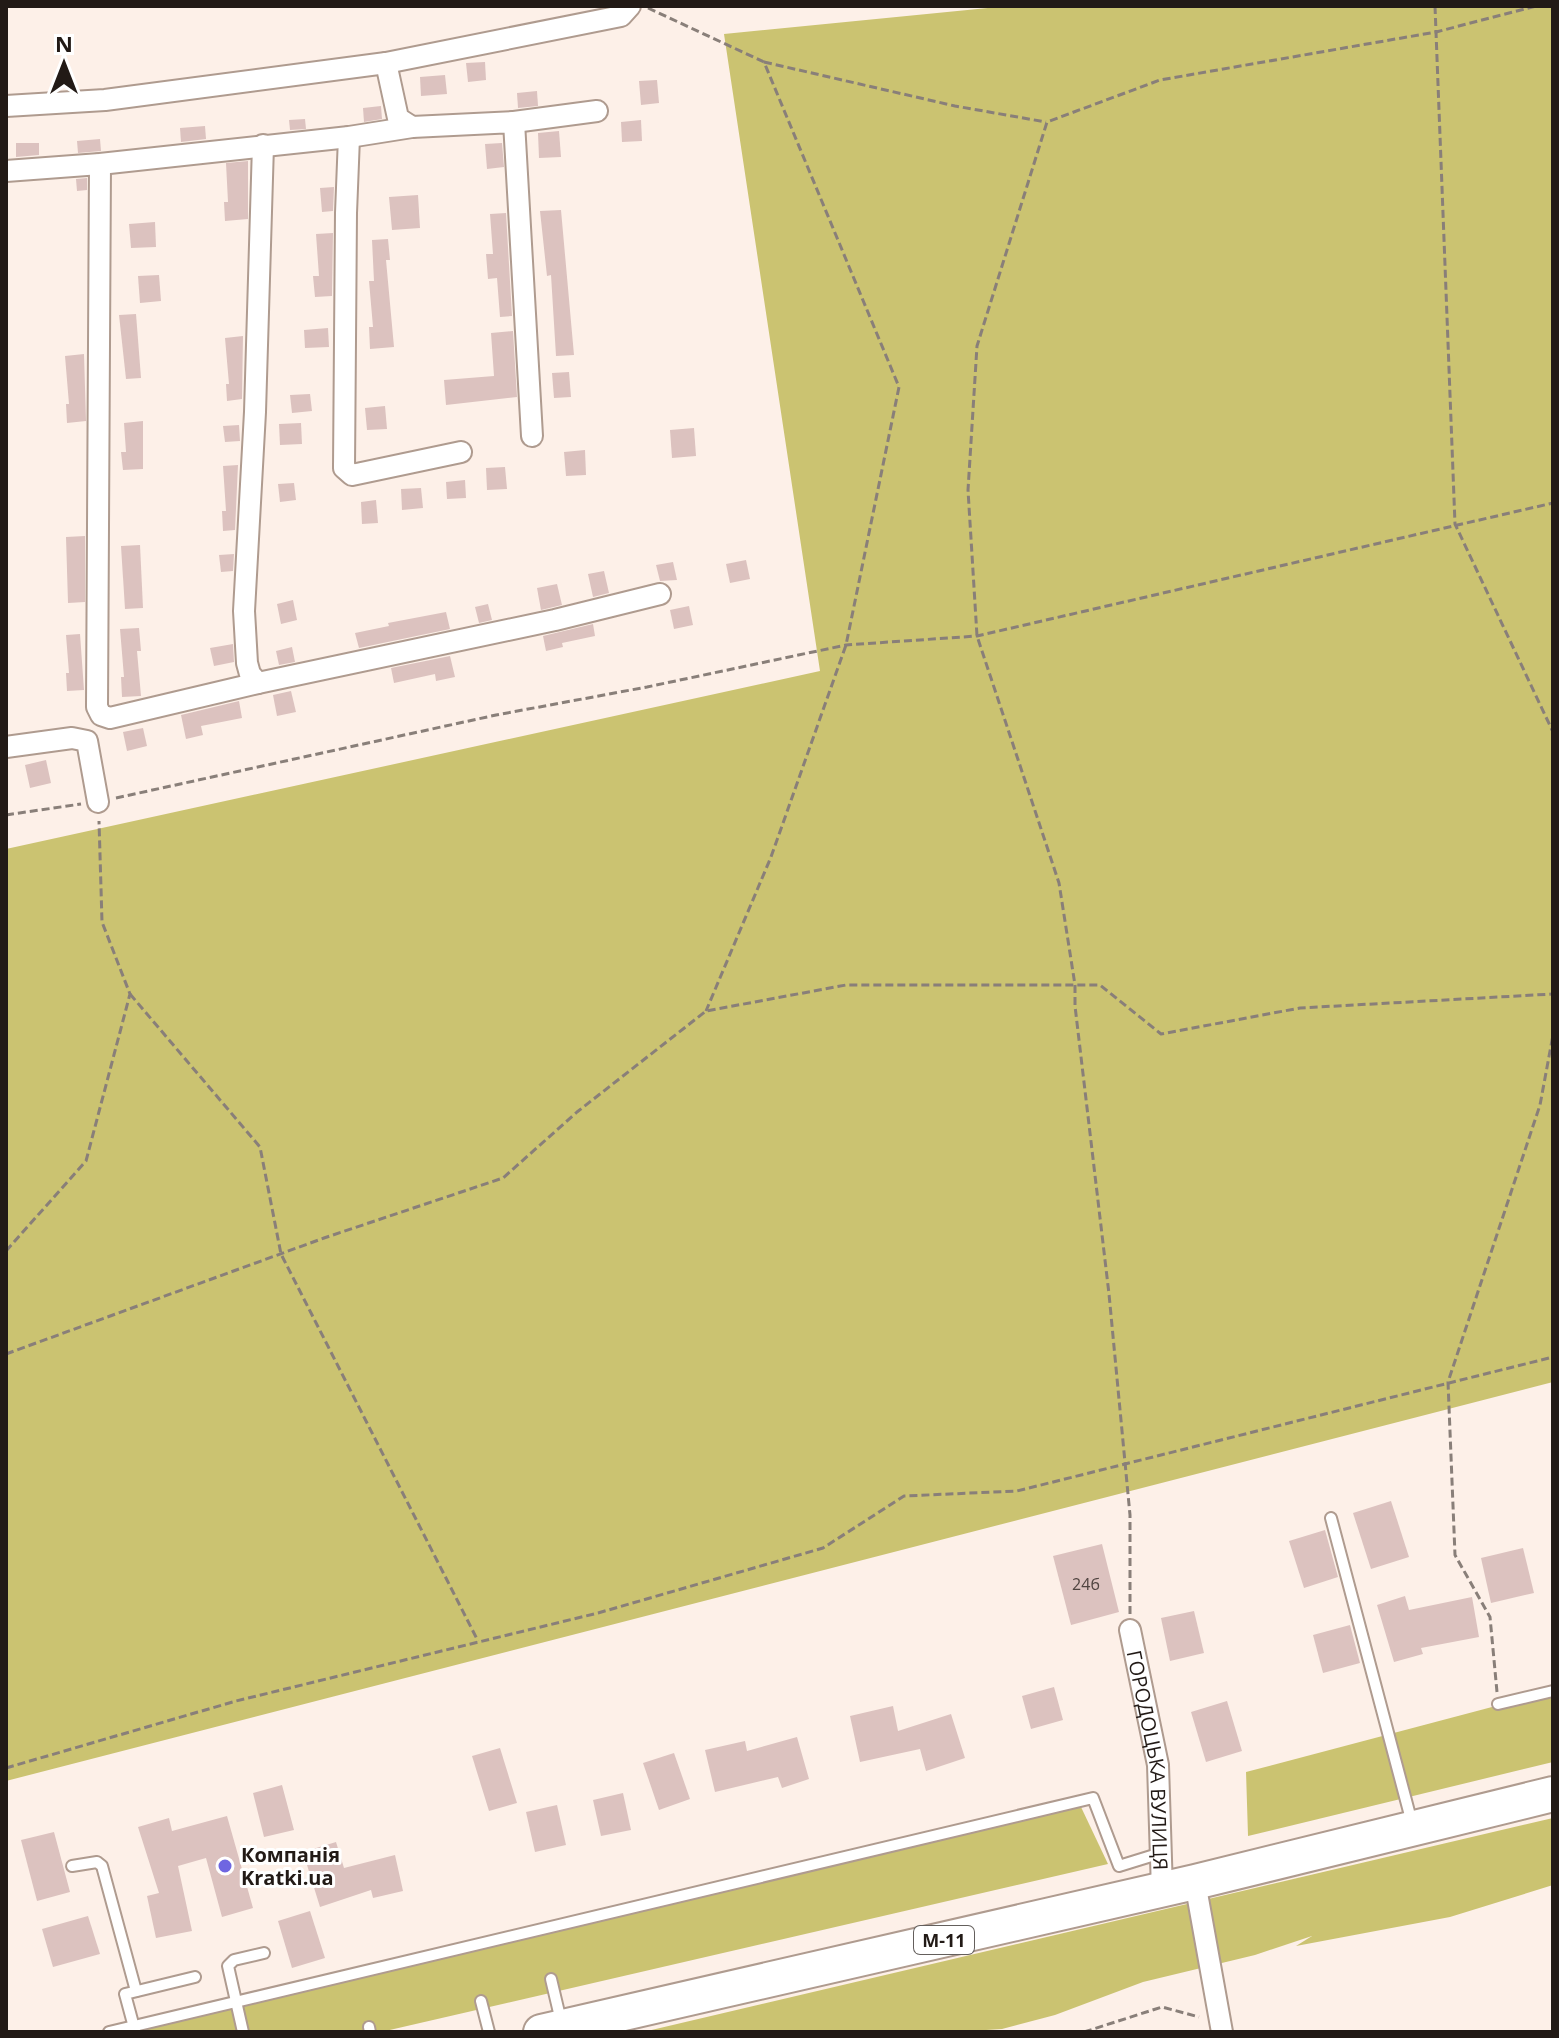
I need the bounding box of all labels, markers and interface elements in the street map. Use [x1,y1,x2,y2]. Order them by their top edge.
north arrow [24,24,104,104]
text: N [55,28,73,58]
house number: 24б [1072,1573,1100,1595]
street label: ГОРОДОЦЬКА ВУЛИЦЯ [1121,1648,1175,1871]
place label: Компанія Kratki.ua [241,1841,340,1891]
marker: Компанія Kratki.ua [216,1857,234,1875]
road number: М-11 [914,1926,974,1954]

